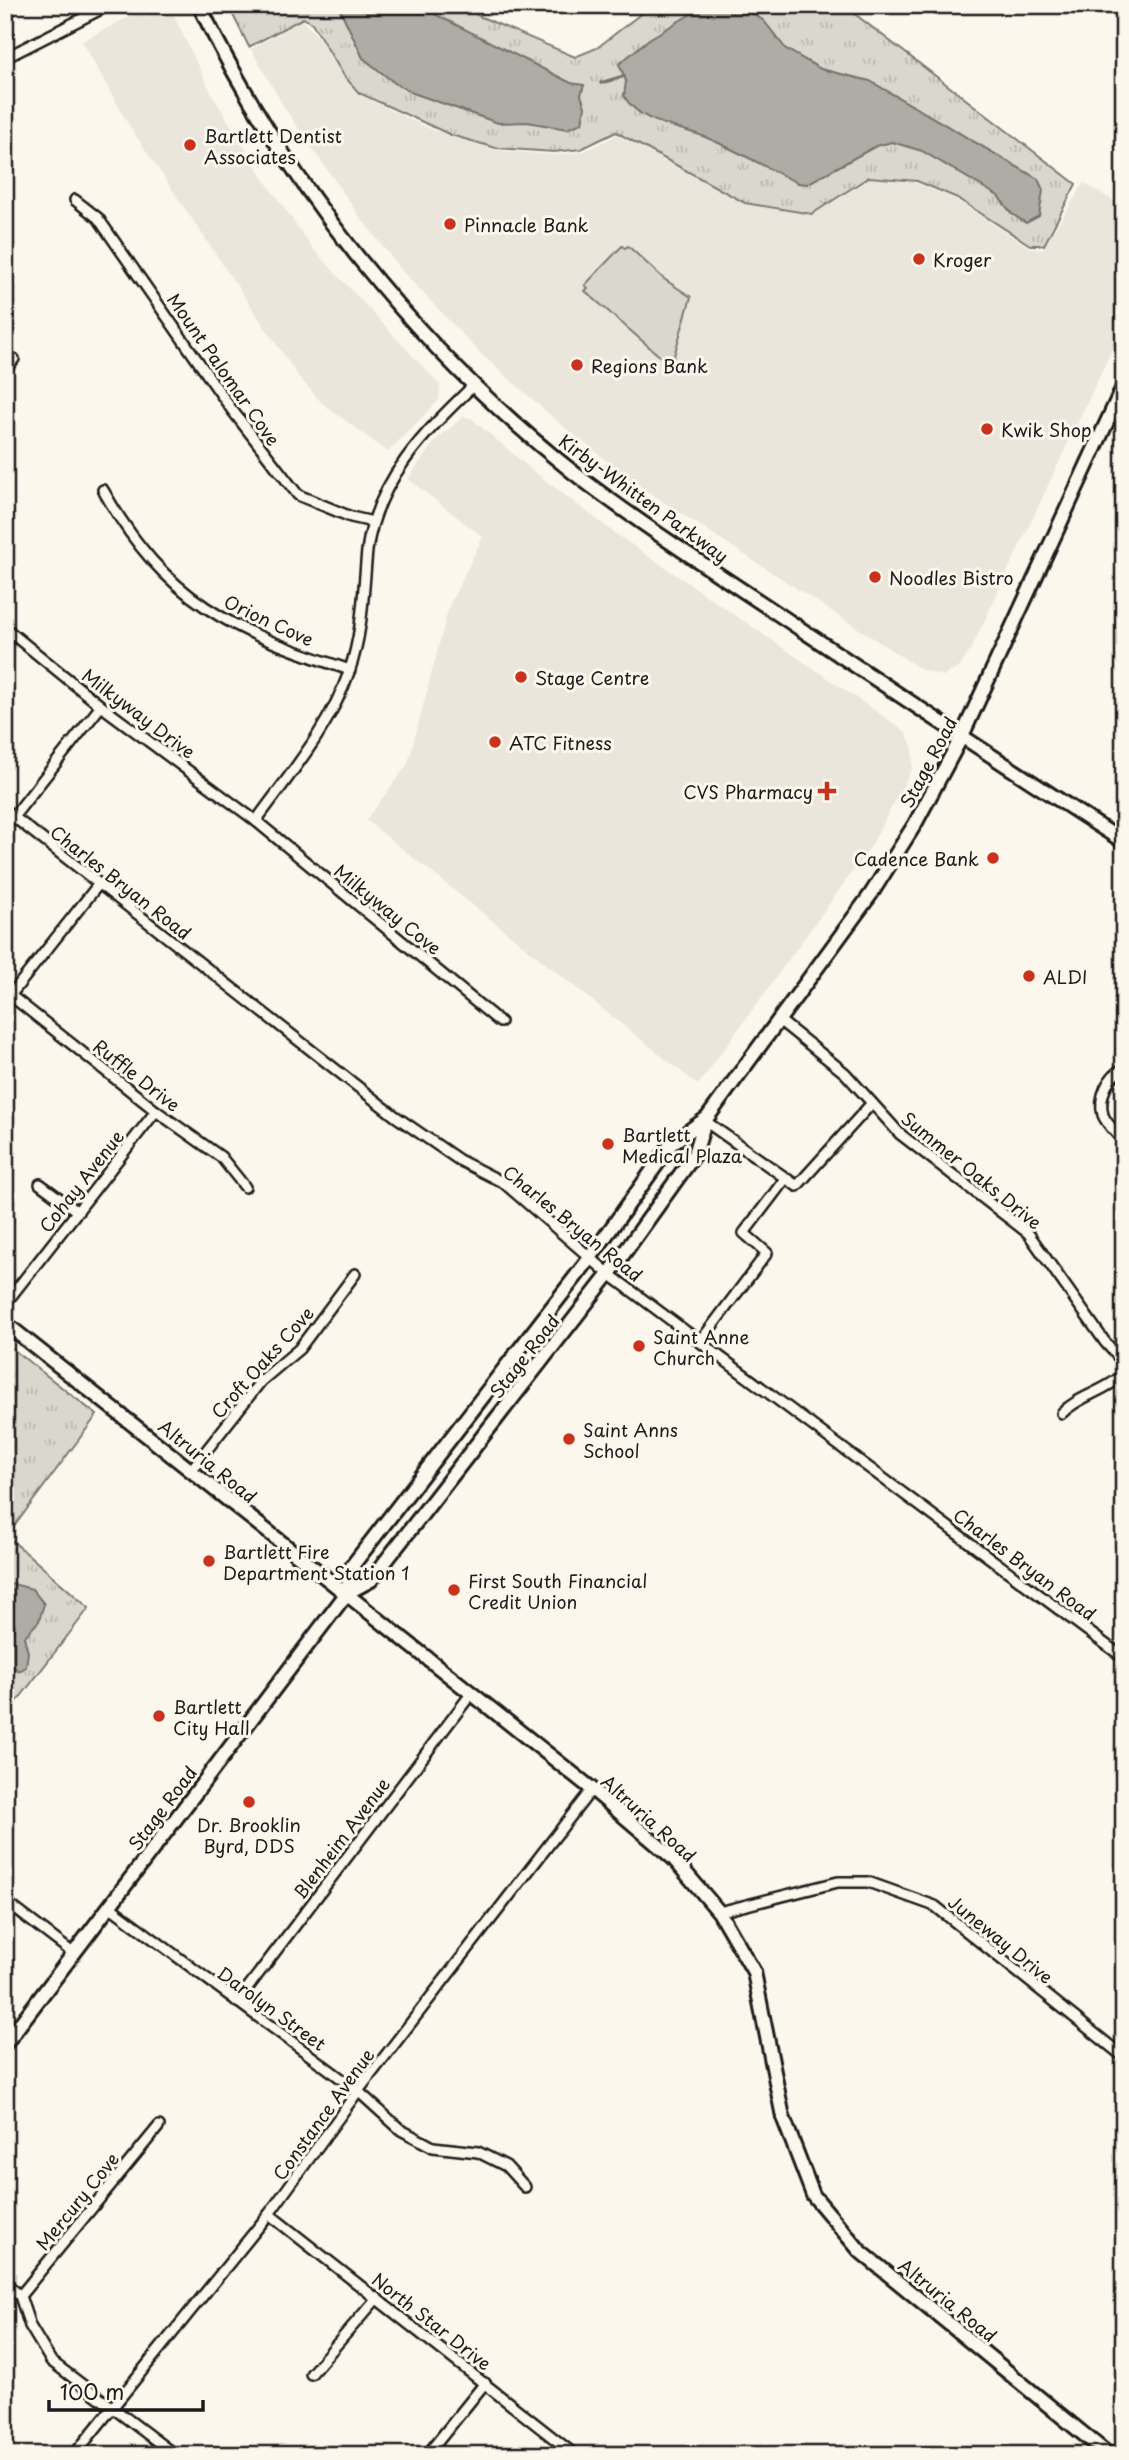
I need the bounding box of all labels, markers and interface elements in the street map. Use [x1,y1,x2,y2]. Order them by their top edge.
place label: Bartlett Dentist Associates [204,122,342,170]
marker: Bartlett Dentist Associates [182,137,198,153]
place label: Pinnacle Bank [464,211,589,238]
marker: Pinnacle Bank [442,216,458,232]
place label: Kroger [933,246,992,273]
marker: Kroger [911,251,927,267]
street label: Mount Palomar Cove [161,287,287,451]
place label: Regions Bank [591,352,708,379]
marker: Regions Bank [569,357,585,373]
place label: Kwik Shop [1001,416,1092,443]
marker: Kwik Shop [979,421,995,437]
street label: Kirby-Whitten Parkway [554,427,734,569]
place label: Noodles Bistro [889,564,1014,591]
marker: Noodles Bistro [867,569,883,585]
street label: Orion Cove [220,587,318,653]
street label: Milkyway Drive [77,661,201,765]
place label: Stage Centre [535,664,649,691]
marker: Stage Centre [513,669,529,685]
street label: Stage Road [893,712,963,812]
place label: ATC Fitness [509,729,612,756]
marker: ATC Fitness [487,734,503,750]
place label: CVS Pharmacy [683,778,813,805]
marker: CVS Pharmacy [819,783,835,799]
street label: Charles Bryan Road [45,818,197,946]
place label: Cadence Bank [854,845,979,872]
marker: Cadence Bank [985,850,1001,866]
street label: Milkyway Cove [329,857,447,961]
place label: ALDI [1043,963,1088,990]
marker: ALDI [1021,968,1037,984]
street label: Ruffle Drive [88,1032,186,1118]
street label: Summer Oaks Drive [896,1105,1048,1235]
place label: Bartlett Medical Plaza [622,1121,743,1169]
street label: Cohay Avenue [32,1124,130,1238]
marker: Bartlett Medical Plaza [600,1136,616,1152]
street label: Charles Bryan Road [497,1158,649,1288]
street label: Croft Oaks Cove [204,1300,320,1424]
street label: Stage Road [483,1308,565,1404]
place label: Saint Anne Church [653,1323,749,1371]
marker: Saint Anne Church [631,1338,647,1354]
street label: Altruria Road [153,1413,263,1509]
place label: Saint Anns School [583,1416,678,1464]
marker: Saint Anns School [561,1431,577,1447]
street label: Charles Bryan Road [948,1501,1102,1627]
place label: Bartlett Fire Department Station 1 [223,1538,409,1586]
marker: Bartlett Fire Department Station 1 [201,1553,217,1569]
place label: First South Financial Credit Union [468,1567,647,1615]
marker: First South Financial Credit Union [446,1582,462,1598]
place label: Bartlett City Hall [173,1693,250,1741]
marker: Bartlett City Hall [151,1708,167,1724]
street label: Stage Road [121,1760,203,1856]
street label: Altruria Road [595,1768,703,1868]
street label: Blenheim Avenue [286,1771,396,1904]
marker: Dr. Brooklin Byrd, DDS [241,1794,257,1810]
place label: Dr. Brooklin Byrd, DDS [197,1811,301,1859]
street label: Juneway Drive [943,1888,1059,1990]
street label: Darolyn Street [212,1959,332,2057]
street label: Constance Avenue [266,2042,380,2186]
street label: Mercury Cove [29,2146,125,2256]
street label: Altruria Road [893,2252,1003,2348]
street label: North Star Drive [366,2266,498,2376]
scale bar [49,2369,203,2413]
text: 100 m [60,2375,124,2407]

